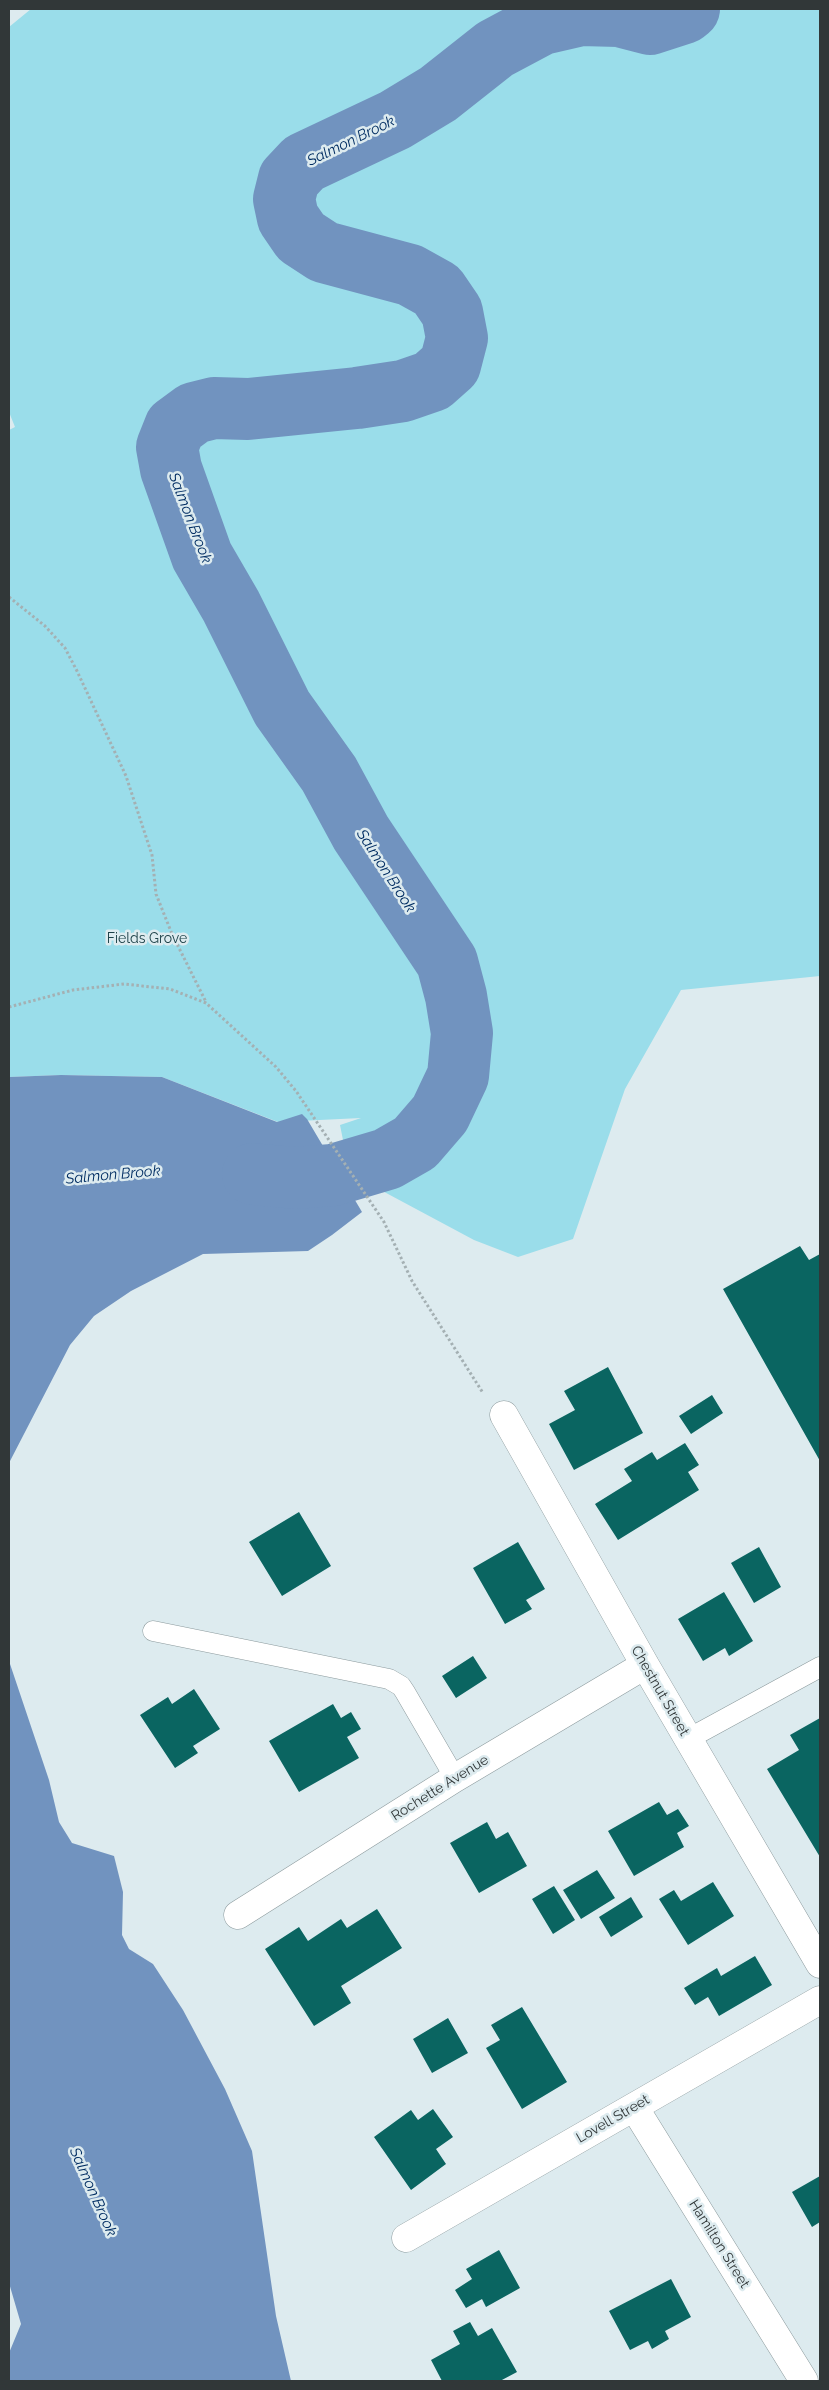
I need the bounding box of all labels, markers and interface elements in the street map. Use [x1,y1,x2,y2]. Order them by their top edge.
water label: Salmon Brook [304,112,398,170]
water label: Salmon Brook [165,470,215,566]
water label: Salmon Brook [352,826,420,916]
park label: Fields Grove [107,931,187,947]
water label: Salmon Brook [65,1162,161,1188]
street label: Chestnut Street [627,1643,693,1739]
street label: Rochette Avenue [388,1751,492,1825]
street label: Lovell Street [574,2091,652,2147]
water label: Salmon Brook [65,2145,121,2239]
street label: Hamilton Street [685,2197,753,2291]

